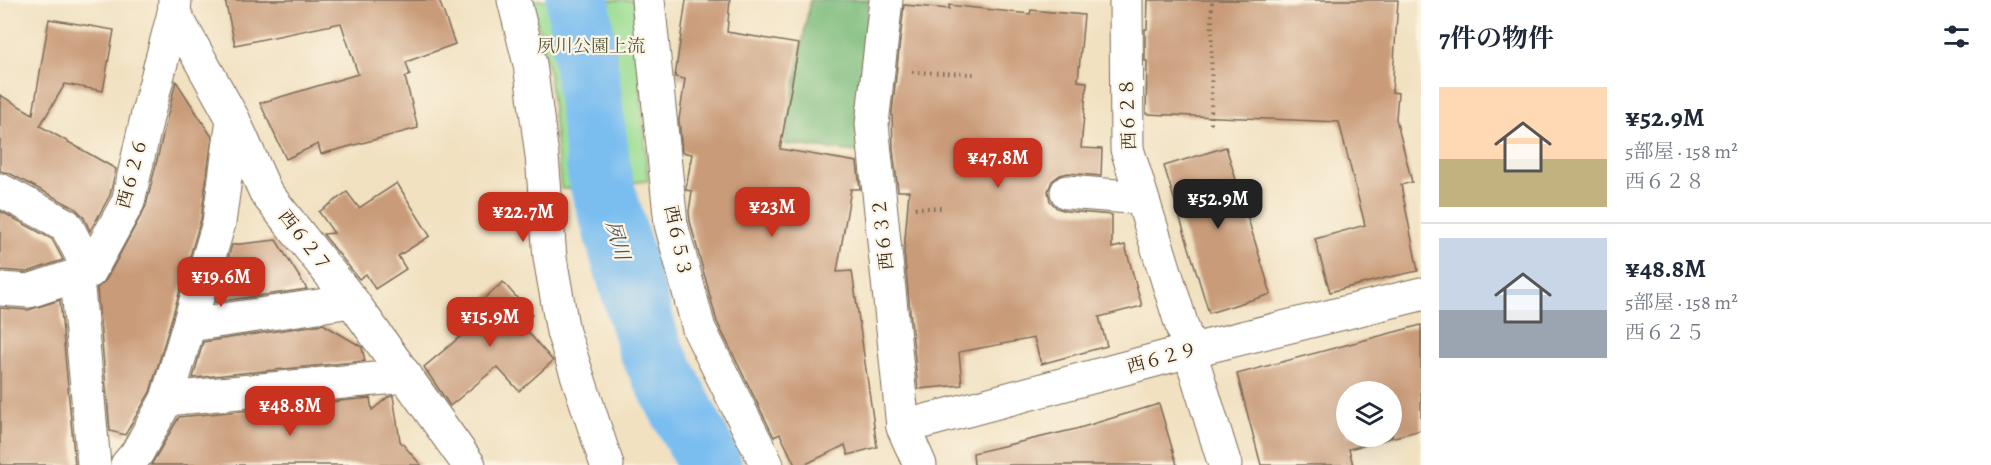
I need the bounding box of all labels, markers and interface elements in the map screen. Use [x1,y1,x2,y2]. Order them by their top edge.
icon: filters [1940,20,1973,53]
text: 7件の物件 [1439,21,1554,56]
park label: 夙川公園上流 [537,34,645,58]
street label: 西６２８ [1115,78,1141,150]
text: ¥52.9M [1625,100,1705,135]
icon: home [1487,111,1559,183]
street label: 西６２６ [111,135,153,211]
pin: ¥47.8M [949,138,1047,189]
text: 5部屋 · 158 m² [1625,138,1738,165]
text: ¥47.8M [967,144,1029,171]
text: 西６２８ [1625,168,1705,195]
pin: ¥52.9M [1169,179,1267,230]
text: ¥52.9M [1187,185,1249,212]
pin: ¥23M [736,187,808,238]
pin: ¥22.7M [474,192,572,243]
text: ¥23M [749,193,795,220]
street label: 西６３２ [867,197,899,271]
text: ¥22.7M [492,198,554,225]
street label: 西６５３ [659,203,697,279]
street label: 西６２７ [273,205,337,277]
water label: 夙川 [599,217,637,265]
text: ¥48.8M [1625,251,1706,286]
pin: ¥19.6M [172,257,270,308]
icon: home [1487,262,1559,334]
text: ¥19.6M [191,263,251,290]
text: 5部屋 · 158 m² [1625,289,1738,316]
pin: ¥15.9M [441,297,539,348]
text: ¥15.9M [461,303,519,330]
text: 西６２５ [1625,319,1705,346]
street label: 西６２９ [1124,337,1200,379]
map controls [1336,381,1402,447]
button: layers [1336,381,1402,447]
pin: ¥48.8M [241,386,339,437]
text: ¥48.8M [259,392,321,419]

